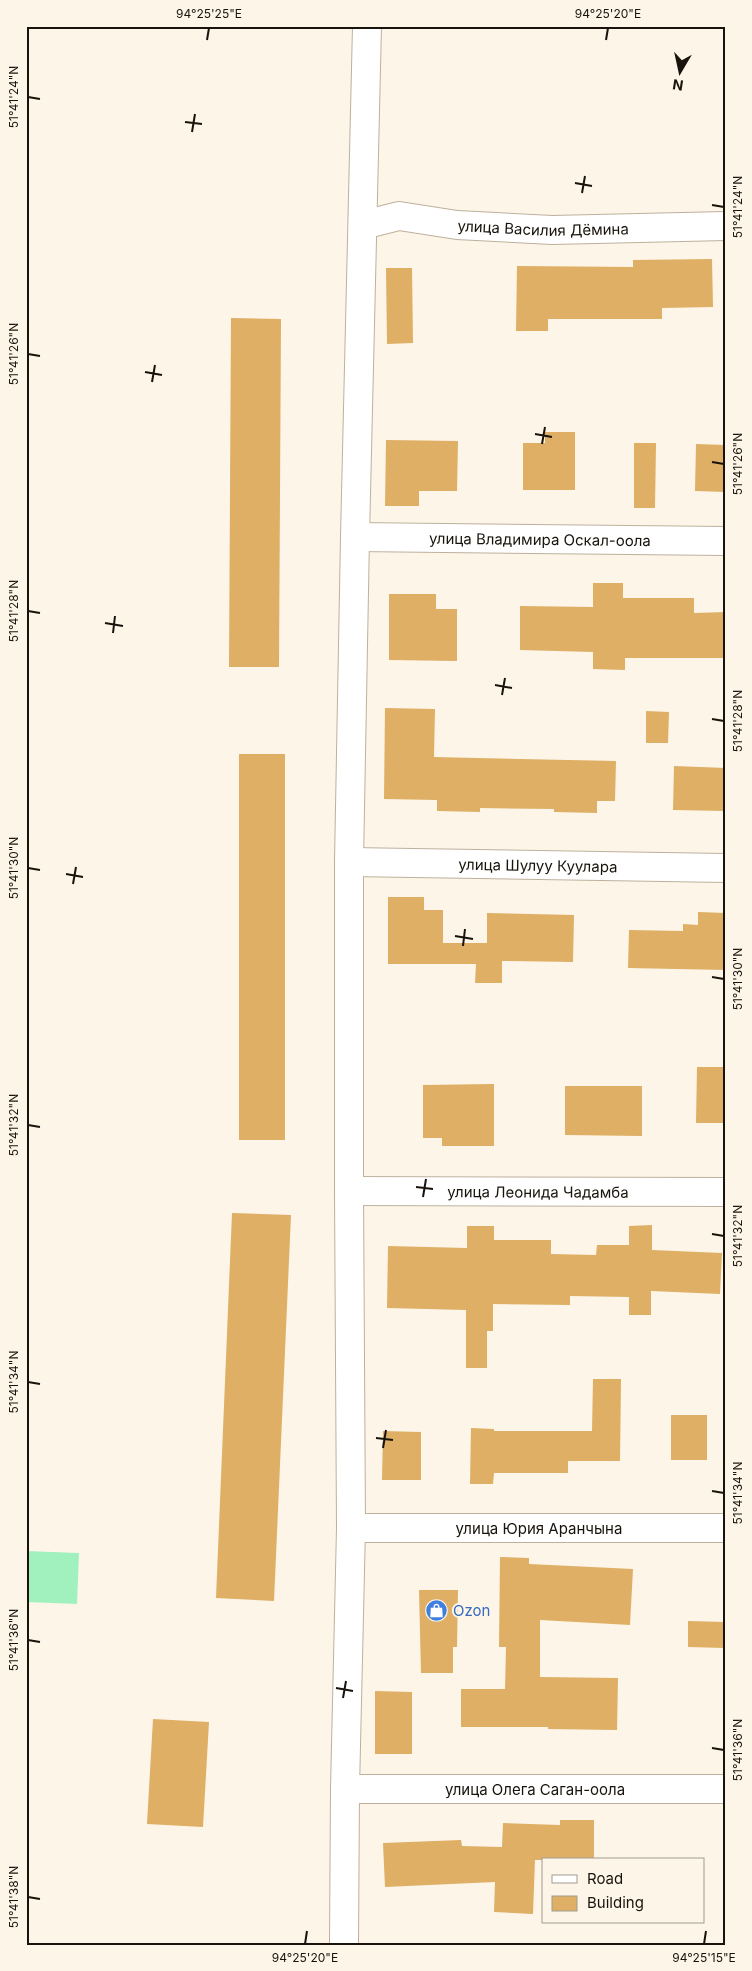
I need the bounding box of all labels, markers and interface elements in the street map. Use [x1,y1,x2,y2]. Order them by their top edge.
text: 94°25'25"E [176,6,242,21]
text: 94°25'20"E [575,6,641,21]
north arrow [654,48,704,98]
text: 51°41'24"N [6,66,21,128]
text: N [671,76,684,95]
text: 51°41'24"N [730,176,745,238]
street label: улица Василия Дёмина [457,216,629,240]
text: 51°41'26"N [6,323,21,385]
text: 51°41'26"N [730,433,745,495]
street label: улица Владимира Оскал-оола [429,528,651,550]
text: 51°41'28"N [6,580,21,642]
text: 51°41'28"N [730,690,745,752]
text: 51°41'30"N [6,837,21,899]
street label: улица Шулуу Куулара [458,854,618,876]
text: 51°41'30"N [730,948,745,1010]
text: 51°41'32"N [6,1094,21,1156]
street label: улица Леонида Чадамба [447,1182,629,1201]
text: 51°41'32"N [730,1205,745,1267]
text: 51°41'34"N [6,1351,21,1413]
text: 51°41'34"N [730,1462,745,1524]
street label: улица Юрия Аранчына [456,1519,622,1538]
shop icon: Ozon [425,1598,449,1622]
place label: Ozon [453,1601,490,1620]
text: 51°41'36"N [6,1609,21,1671]
text: 51°41'36"N [730,1719,745,1781]
street label: улица Олега Саган-оола [445,1780,625,1799]
legend [542,1858,704,1924]
text: 51°41'38"N [6,1866,21,1928]
text: Road [587,1869,623,1888]
text: Building [587,1893,644,1912]
text: 94°25'20"E [272,1950,338,1965]
text: 94°25'15"E [672,1950,736,1965]

